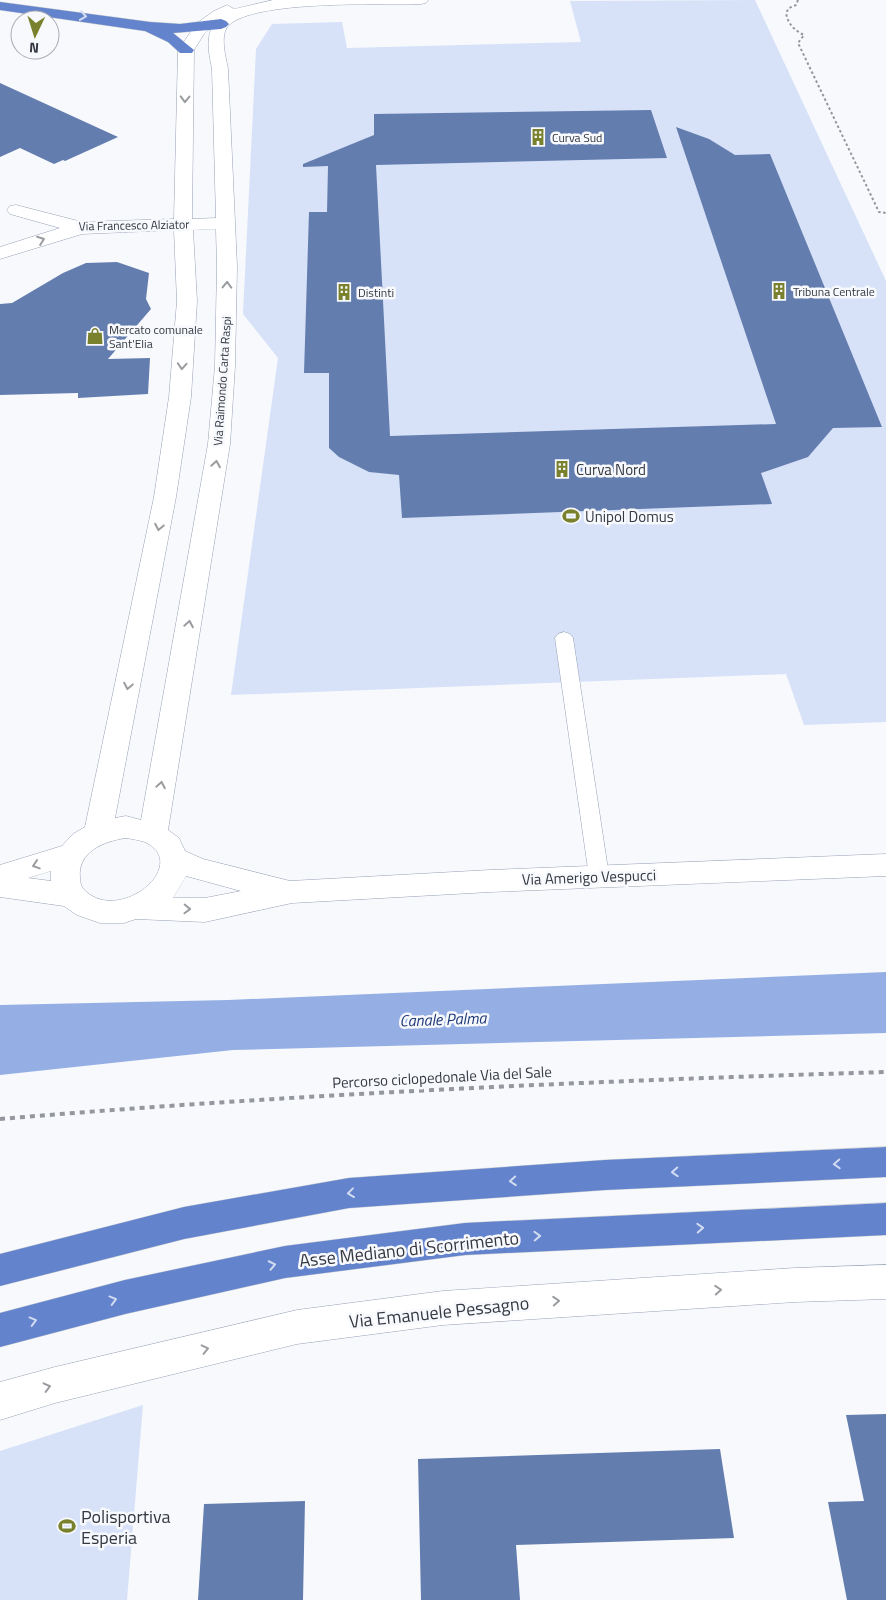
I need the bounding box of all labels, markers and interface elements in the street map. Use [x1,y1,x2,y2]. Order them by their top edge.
north arrow [10,10,60,60]
one-way arrow [79,10,87,21]
text: N [28,38,40,59]
one-way arrow [180,96,190,103]
building icon: Curva Sud [528,127,548,147]
place label: Curva Sud [552,128,602,147]
street label: Via Francesco Alziator [79,215,189,235]
one-way arrow [36,236,44,246]
one-way arrow [222,280,232,288]
building icon: Tribuna Centrale [769,281,789,301]
building icon: Distinti [334,282,354,302]
place label: Tribuna Centrale [793,282,875,301]
place label: Distinti [358,283,394,302]
street label: Via Raimondo Carta Raspi [208,316,236,446]
place label: Mercato comunale Sant'Elia [109,320,203,353]
shop icon: Mercato comunale Sant'Elia [85,326,105,346]
one-way arrow [177,362,188,370]
place label: Curva Nord [576,458,646,481]
building icon: Curva Nord [552,459,572,479]
one-way arrow [210,460,220,469]
place label: Unipol Domus [585,505,674,528]
sports icon: Unipol Domus [561,506,581,526]
one-way arrow [154,523,165,531]
one-way arrow [183,620,193,629]
one-way arrow [123,682,133,691]
one-way arrow [155,780,165,789]
one-way arrow [32,860,41,870]
street label: Via Amerigo Vespucci [522,863,656,891]
one-way arrow [183,904,191,914]
water label: Canale Palma [399,1005,488,1033]
street label: Percorso ciclopedonale Via del Sale [332,1060,552,1094]
one-way arrow [833,1159,841,1170]
one-way arrow [671,1166,679,1177]
one-way arrow [508,1176,516,1187]
one-way arrow [346,1187,354,1198]
one-way arrow [696,1223,704,1234]
street label: Asse Mediano di Scorrimento [298,1224,520,1274]
one-way arrow [534,1231,542,1241]
one-way arrow [267,1260,276,1271]
one-way arrow [714,1285,722,1296]
street label: Via Emanuele Pessagno [348,1289,530,1335]
one-way arrow [109,1295,118,1306]
one-way arrow [552,1295,560,1306]
one-way arrow [28,1317,37,1327]
one-way arrow [200,1344,209,1355]
one-way arrow [42,1382,51,1393]
place label: Polisportiva Esperia [81,1503,171,1551]
sports icon: Polisportiva Esperia [57,1516,77,1536]

